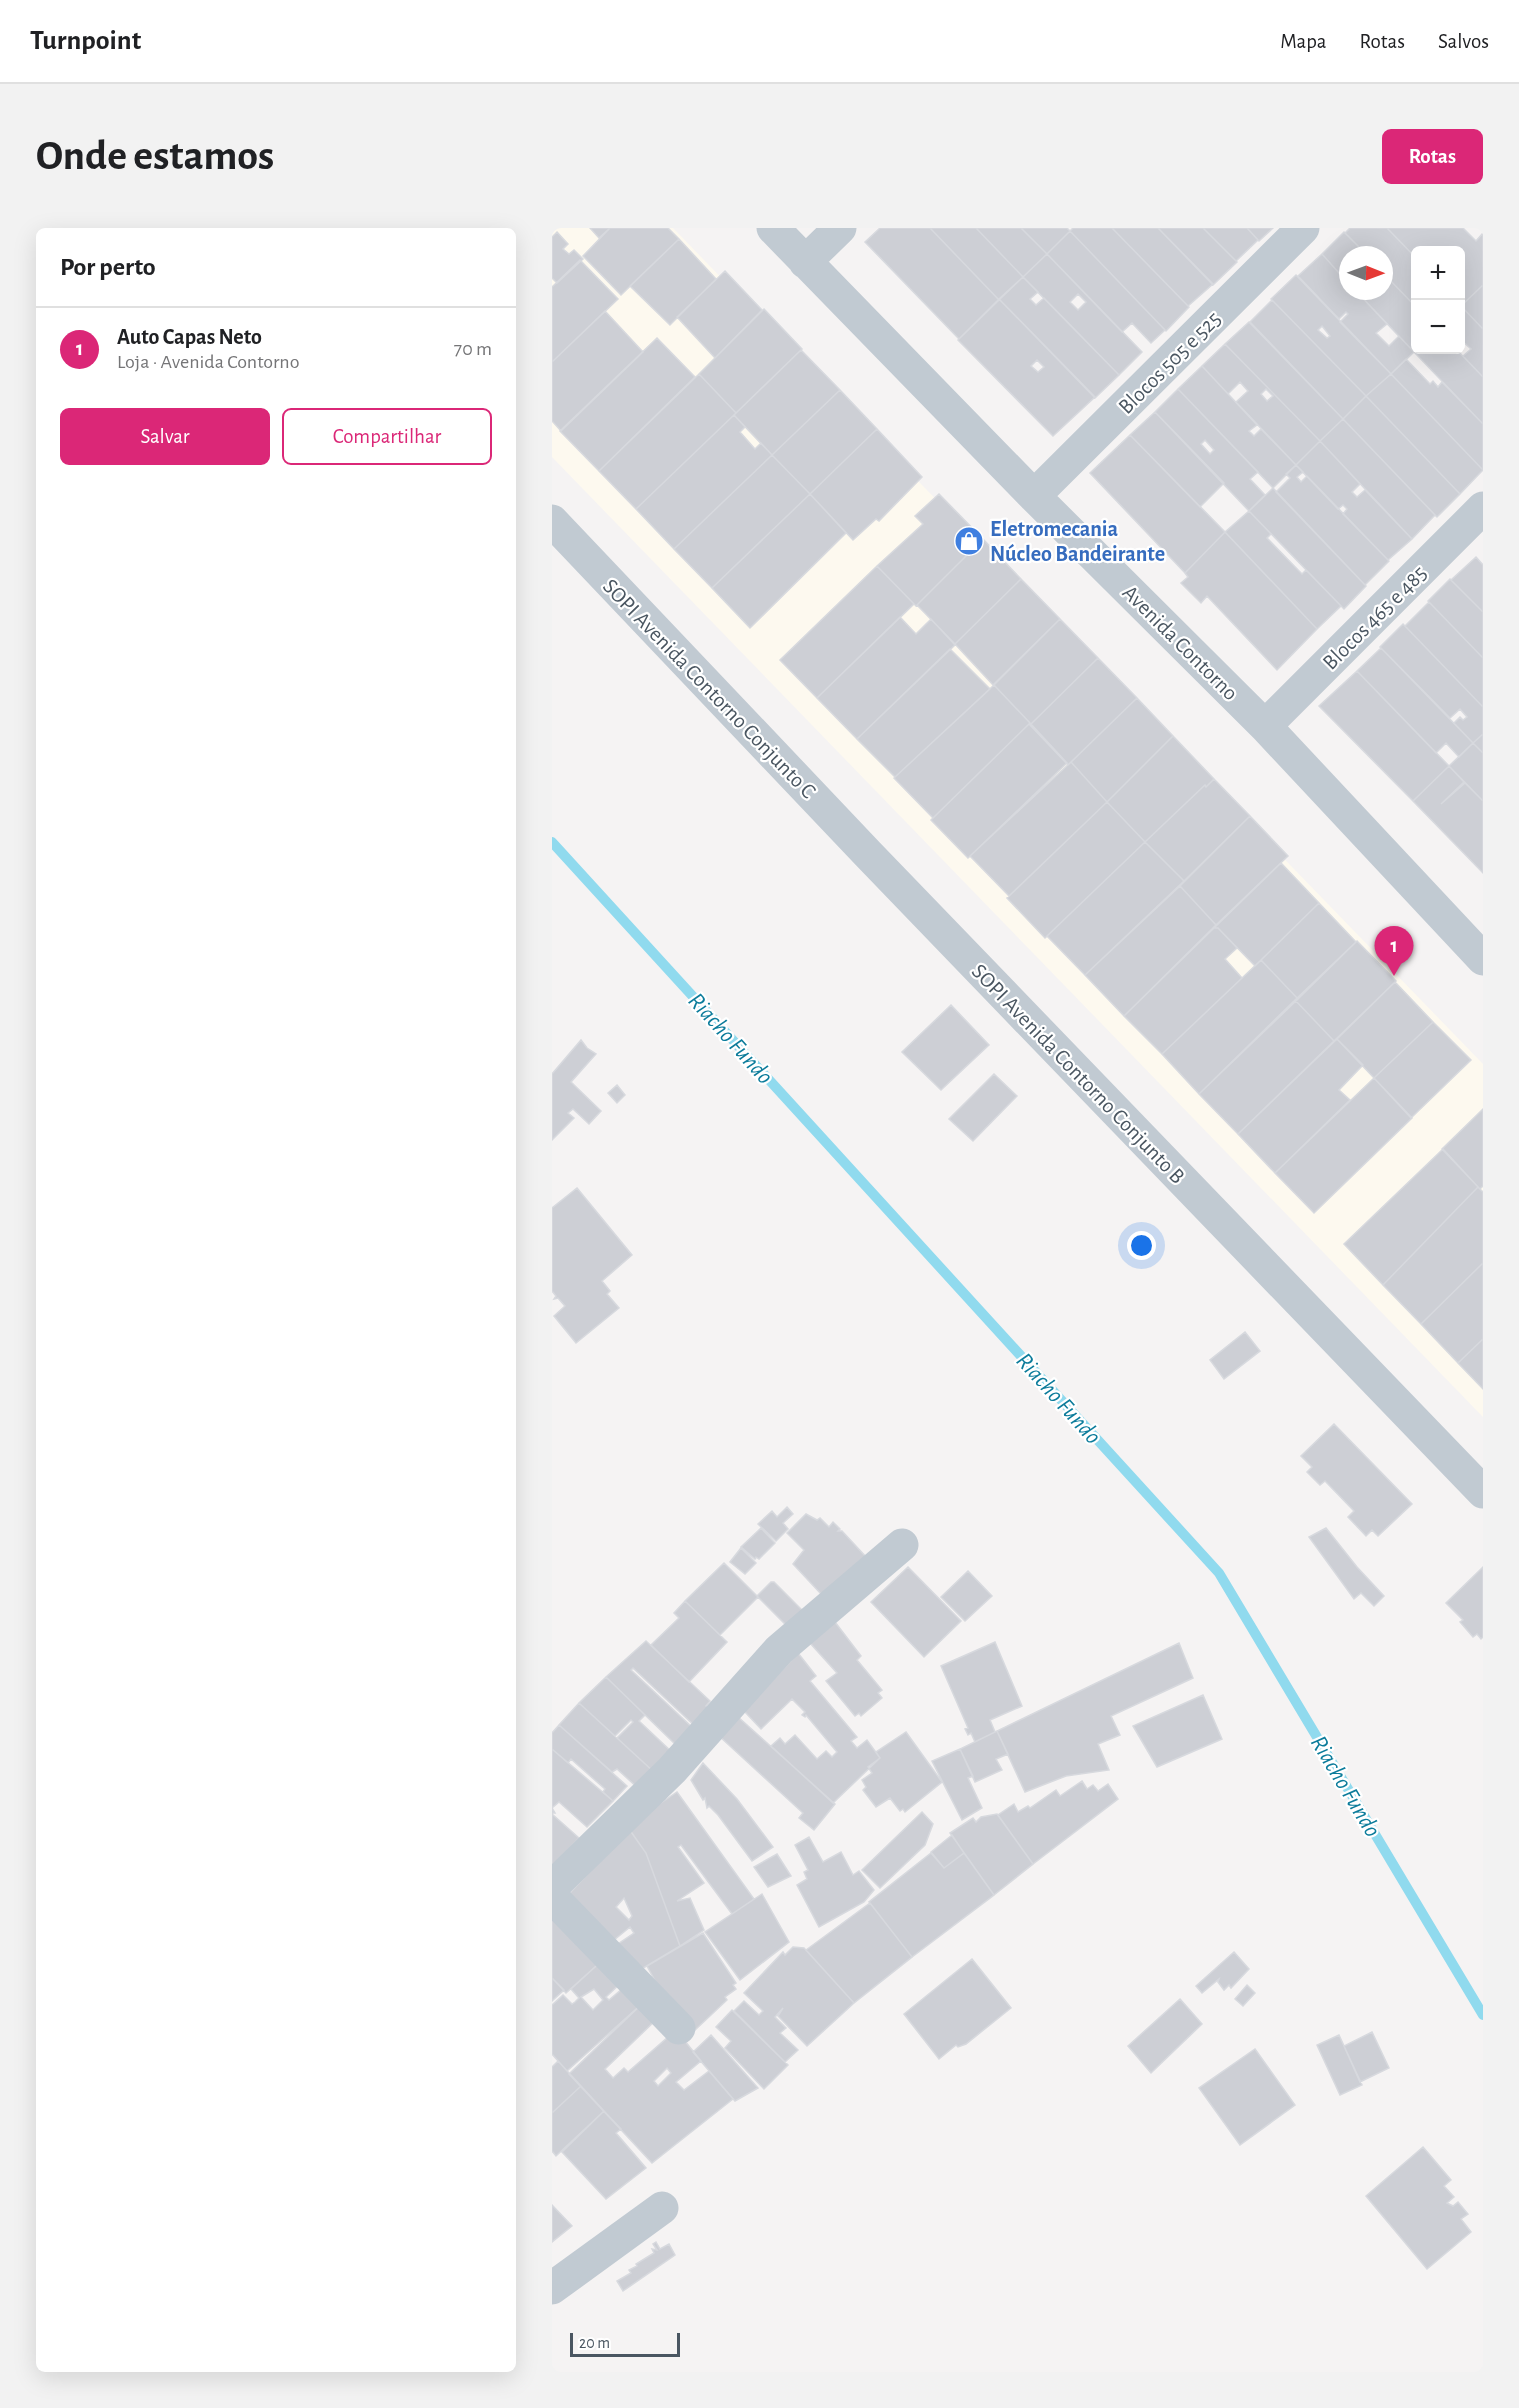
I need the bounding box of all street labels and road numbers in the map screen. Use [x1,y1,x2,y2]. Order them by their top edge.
street label: Blocos 505 e 525 [1114,307,1225,418]
street label: Blocos 465 e 485 [1319,562,1431,674]
street label: SOPI Avenida Contorno Conjunto C [599,575,820,803]
street label: Avenida Contorno [1118,581,1242,705]
street label: SOPI Avenida Contorno Conjunto B [968,960,1189,1188]

